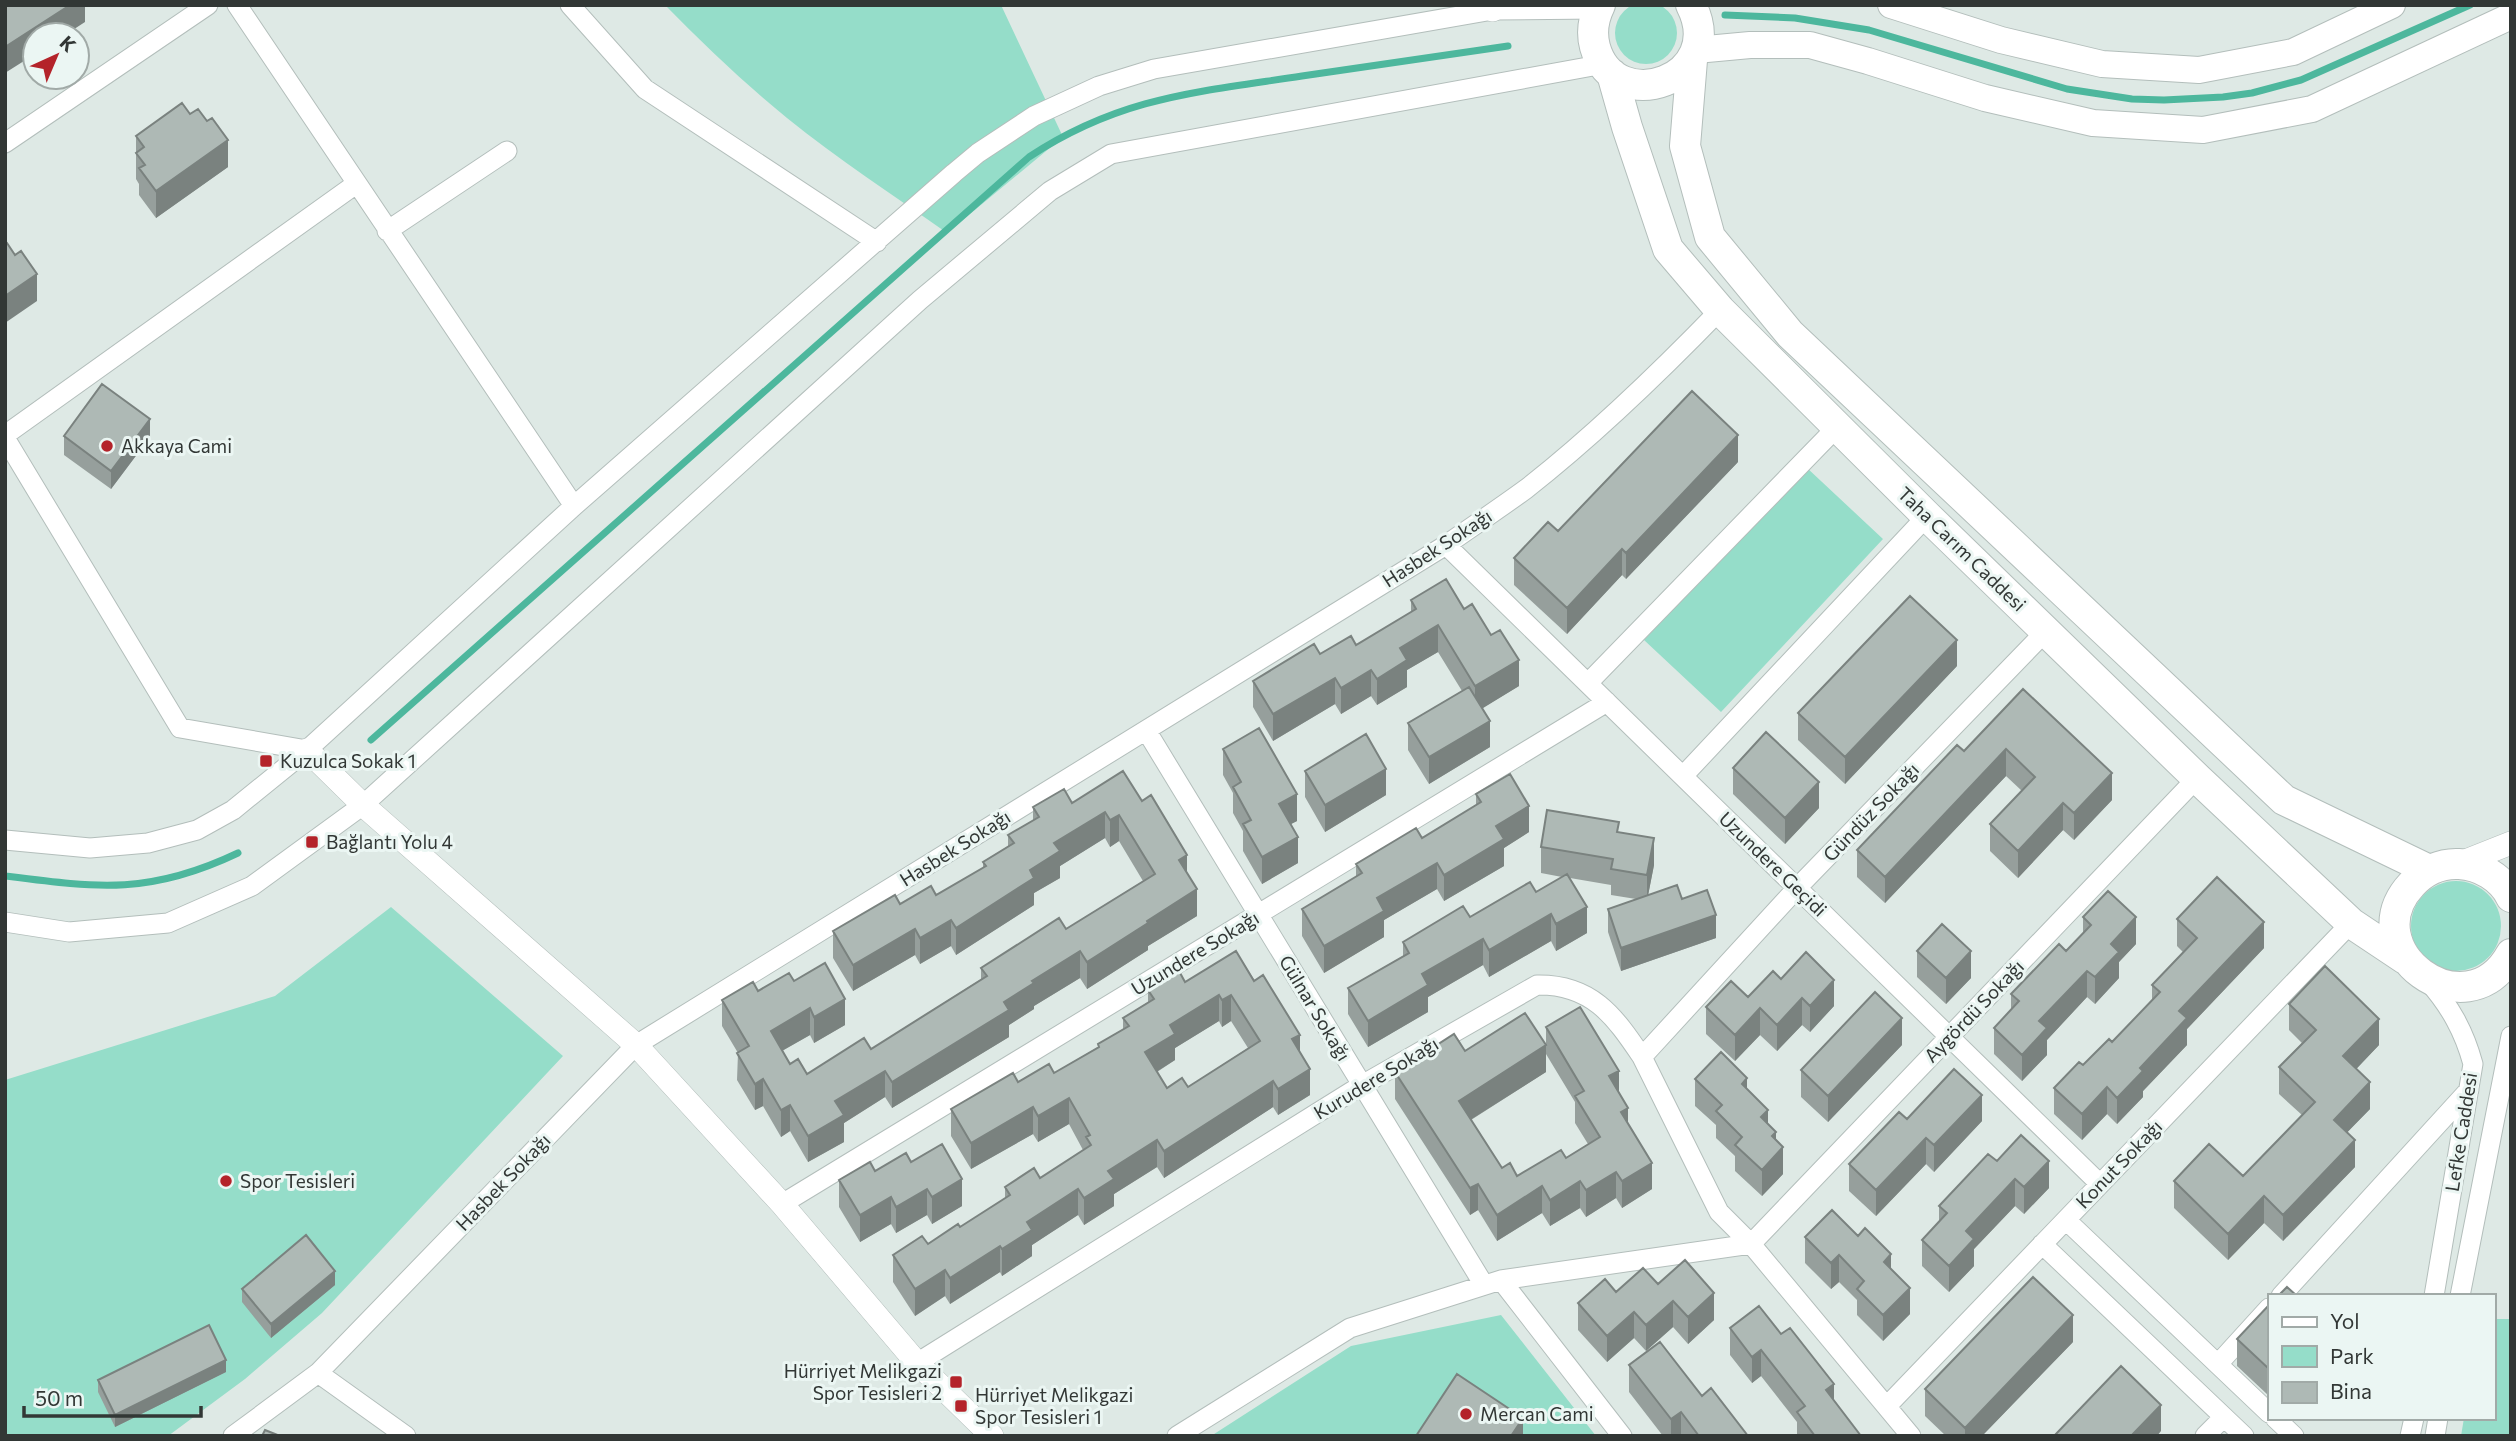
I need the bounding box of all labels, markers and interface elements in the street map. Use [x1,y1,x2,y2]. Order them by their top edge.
north arrow [21,21,91,91]
text: K [55,31,81,56]
place label: Akkaya Cami [121,434,232,457]
marker: Akkaya Cami [99,438,115,454]
street label: Taha Carım Caddesi [1894,482,2031,616]
street label: Hasbek Sokağı [1378,504,1496,592]
place label: Kuzulca Sokak 1 [280,749,416,772]
marker: Kuzulca Sokak 1 [258,753,274,769]
street label: Gündüz Sokağı [1818,758,1923,866]
street label: Hasbek Sokağı [895,804,1014,891]
street label: Uzundere Geçidi [1715,806,1832,921]
place label: Bağlantı Yolu 4 [326,830,453,853]
marker: Bağlantı Yolu 4 [304,834,320,850]
street label: Uzundere Sokağı [1127,905,1263,1000]
street label: Gülnar Sokağı [1275,951,1356,1065]
street label: Aygördü Sokağı [1919,955,2028,1067]
street label: Kurudere Sokağı [1309,1031,1442,1124]
street label: Lefke Caddesi [2440,1071,2481,1193]
street label: Konut Sokağı [2071,1115,2167,1213]
street label: Hasbek Sokağı [451,1128,555,1235]
place label: Spor Tesisleri [240,1169,355,1192]
marker: Spor Tesisleri [218,1173,234,1189]
legend [2268,1294,2495,1420]
text: Yol [2330,1308,2360,1333]
text: Park [2330,1343,2374,1368]
place label: Hürriyet Melikgazi Spor Tesisleri 2 [784,1359,942,1404]
scale bar [24,1374,201,1418]
marker: Hürriyet Melikgazi Spor Tesisleri 2 [948,1374,964,1390]
text: Bina [2330,1378,2372,1403]
place label: Hürriyet Melikgazi Spor Tesisleri 1 [975,1383,1133,1428]
text: 50 m [35,1385,83,1410]
marker: Hürriyet Melikgazi Spor Tesisleri 1 [953,1398,969,1414]
place label: Mercan Cami [1480,1402,1594,1425]
marker: Mercan Cami [1458,1406,1474,1422]

